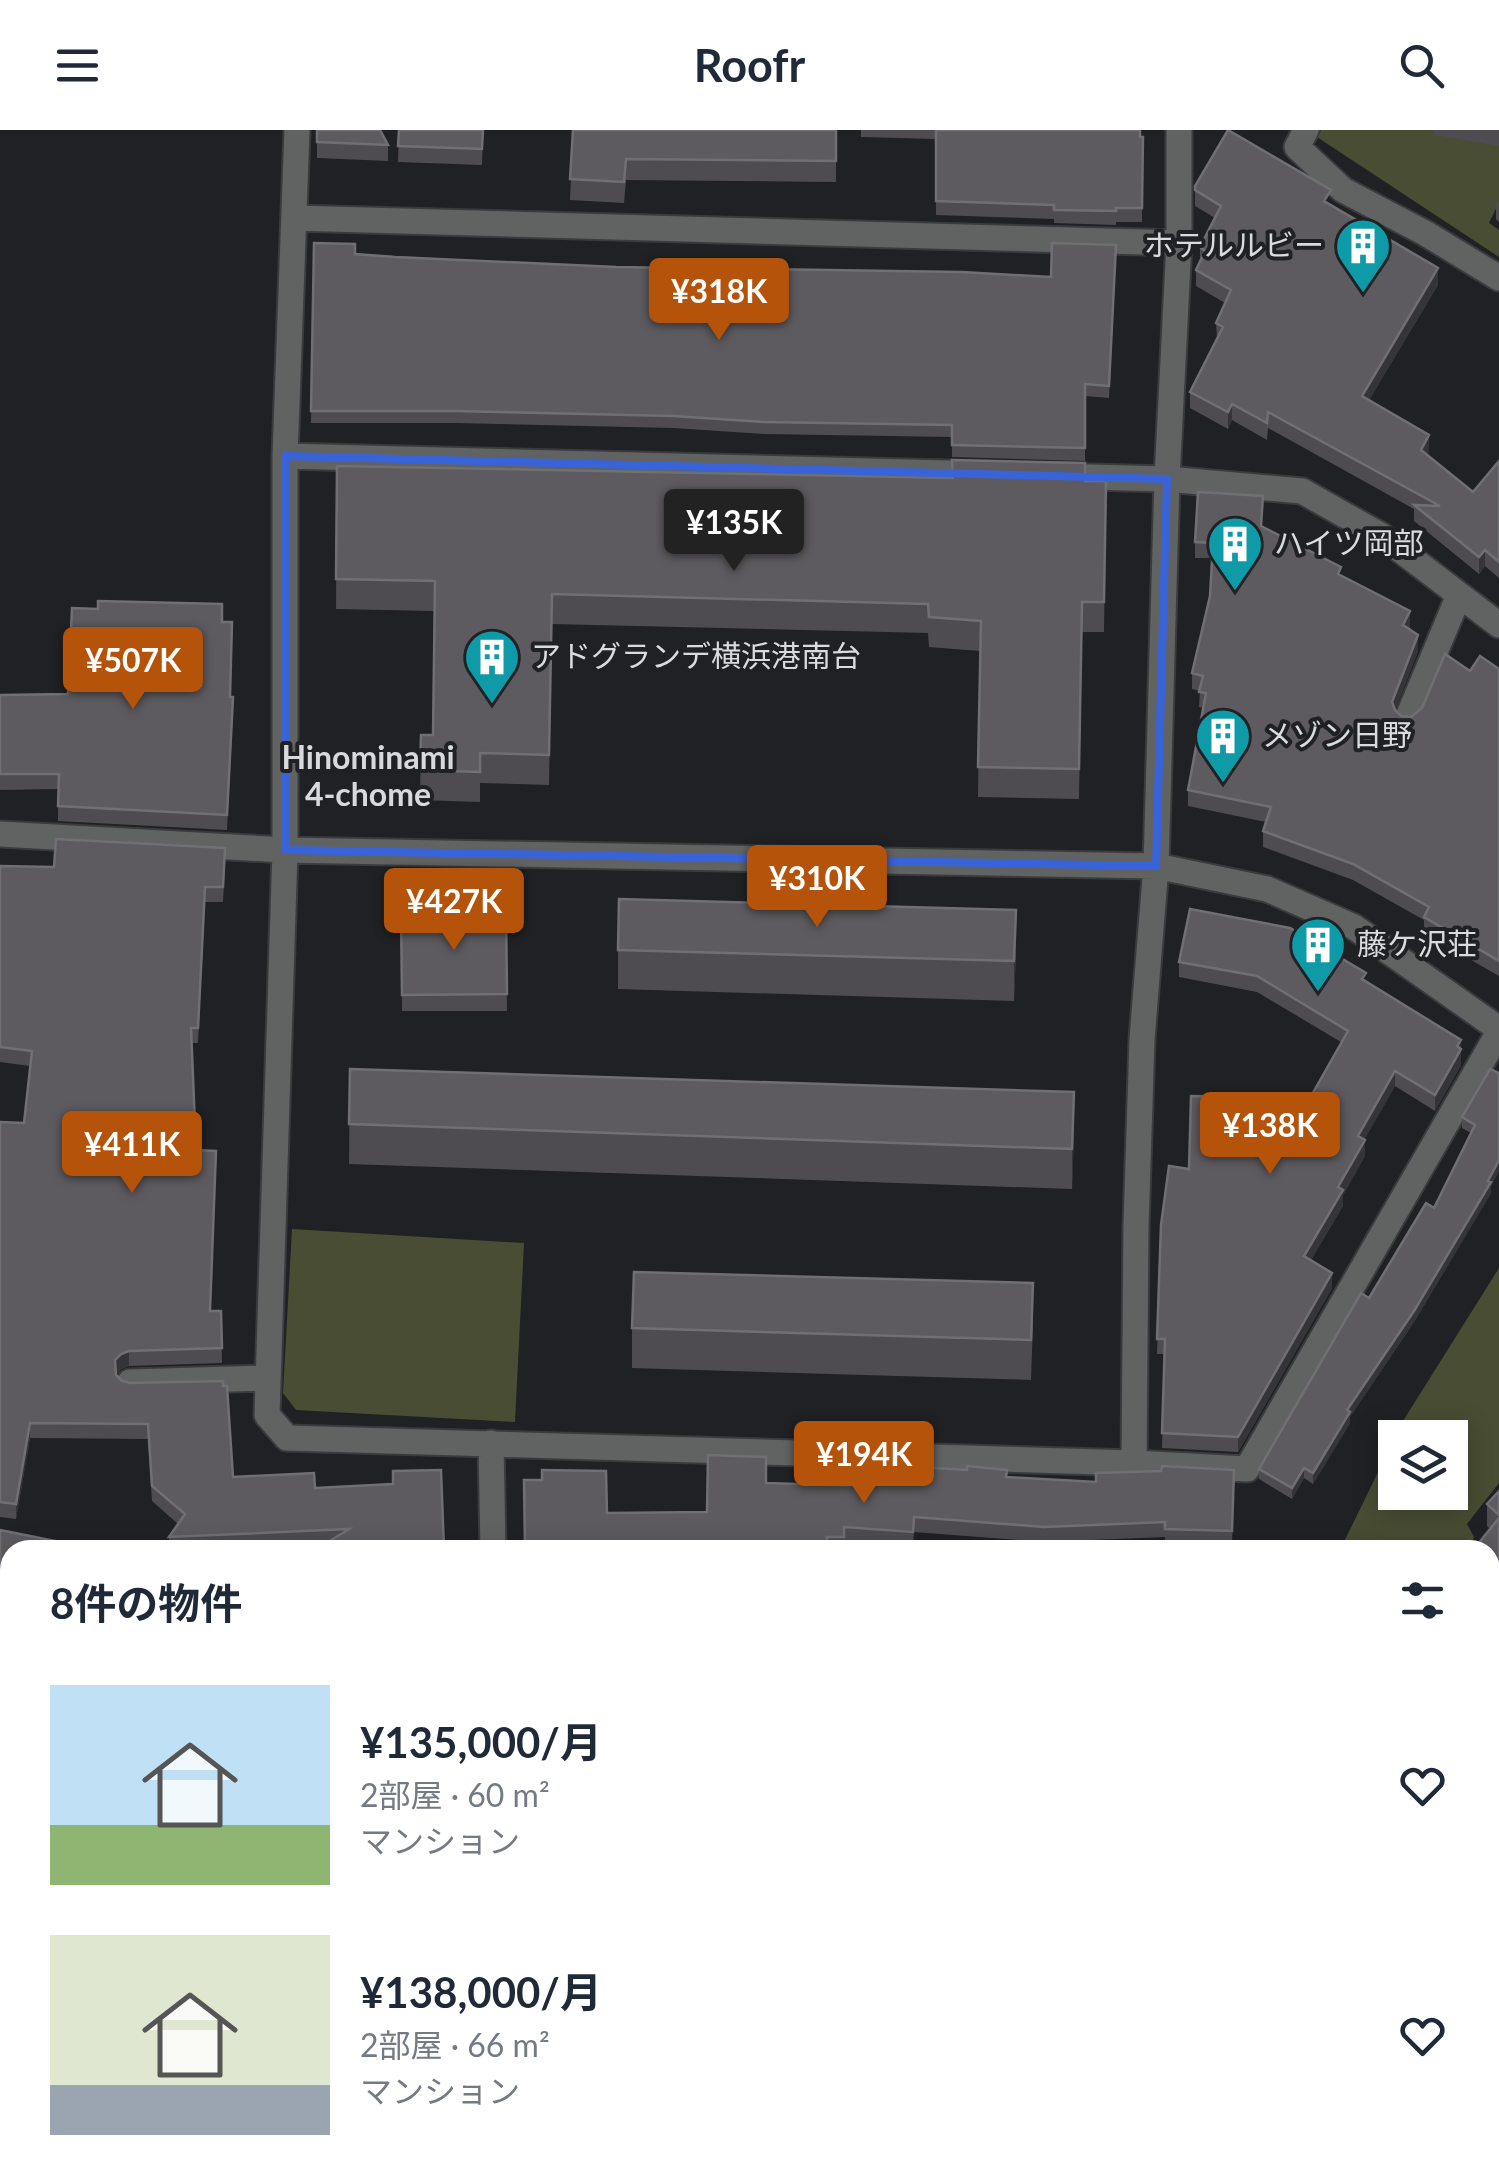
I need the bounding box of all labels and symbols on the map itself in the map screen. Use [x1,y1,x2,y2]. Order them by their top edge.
building icon: ホテルルビー [1333,216,1393,295]
place label: ホテルルビー [1144,226,1324,262]
pin: ¥318K [649,258,789,343]
pin: ¥135K [664,489,804,574]
building icon: ハイツ岡部 [1205,514,1265,593]
place label: ハイツ岡部 [1274,524,1423,560]
pin: ¥507K [63,627,203,712]
building icon: アドグランデ横浜港南台 [462,627,522,706]
place label: アドグランデ横浜港南台 [531,637,861,673]
building icon: メゾン日野 [1193,706,1253,785]
place label: メゾン日野 [1262,716,1412,752]
district label: Hinominami 4-chome [281,737,455,813]
pin: ¥310K [747,845,887,930]
pin: ¥427K [384,868,524,953]
building icon: 藤ケ沢荘 [1288,915,1348,994]
place label: 藤ケ沢荘 [1357,925,1477,961]
pin: ¥138K [1200,1092,1340,1177]
pin: ¥411K [62,1111,202,1196]
pin: ¥194K [794,1421,934,1506]

